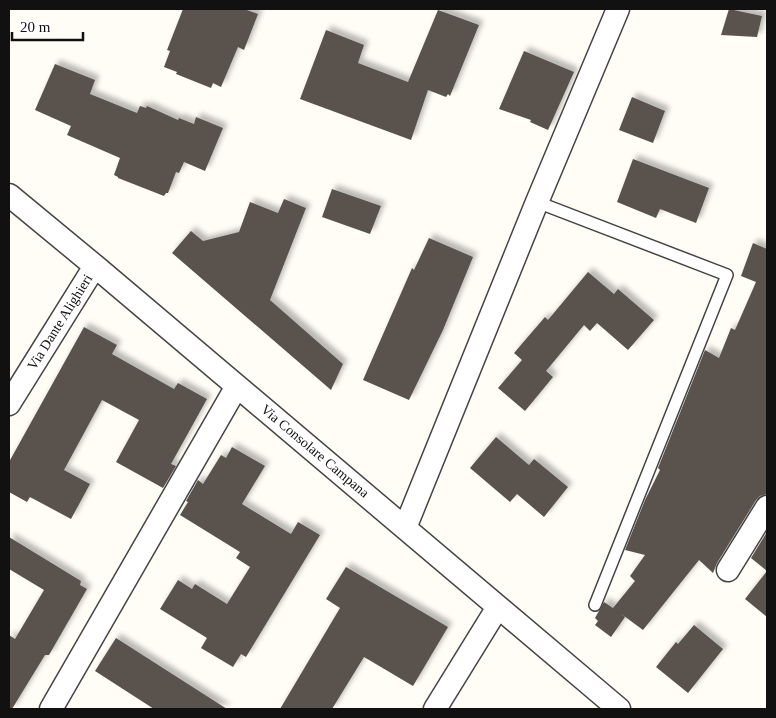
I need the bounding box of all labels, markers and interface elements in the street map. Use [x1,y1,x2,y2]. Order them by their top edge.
scale bar [12,10,84,42]
text: 20 m [20,19,51,35]
street label: Via Dante Alighieri [25,271,95,372]
street label: Via Consolare Campana [258,402,373,501]

